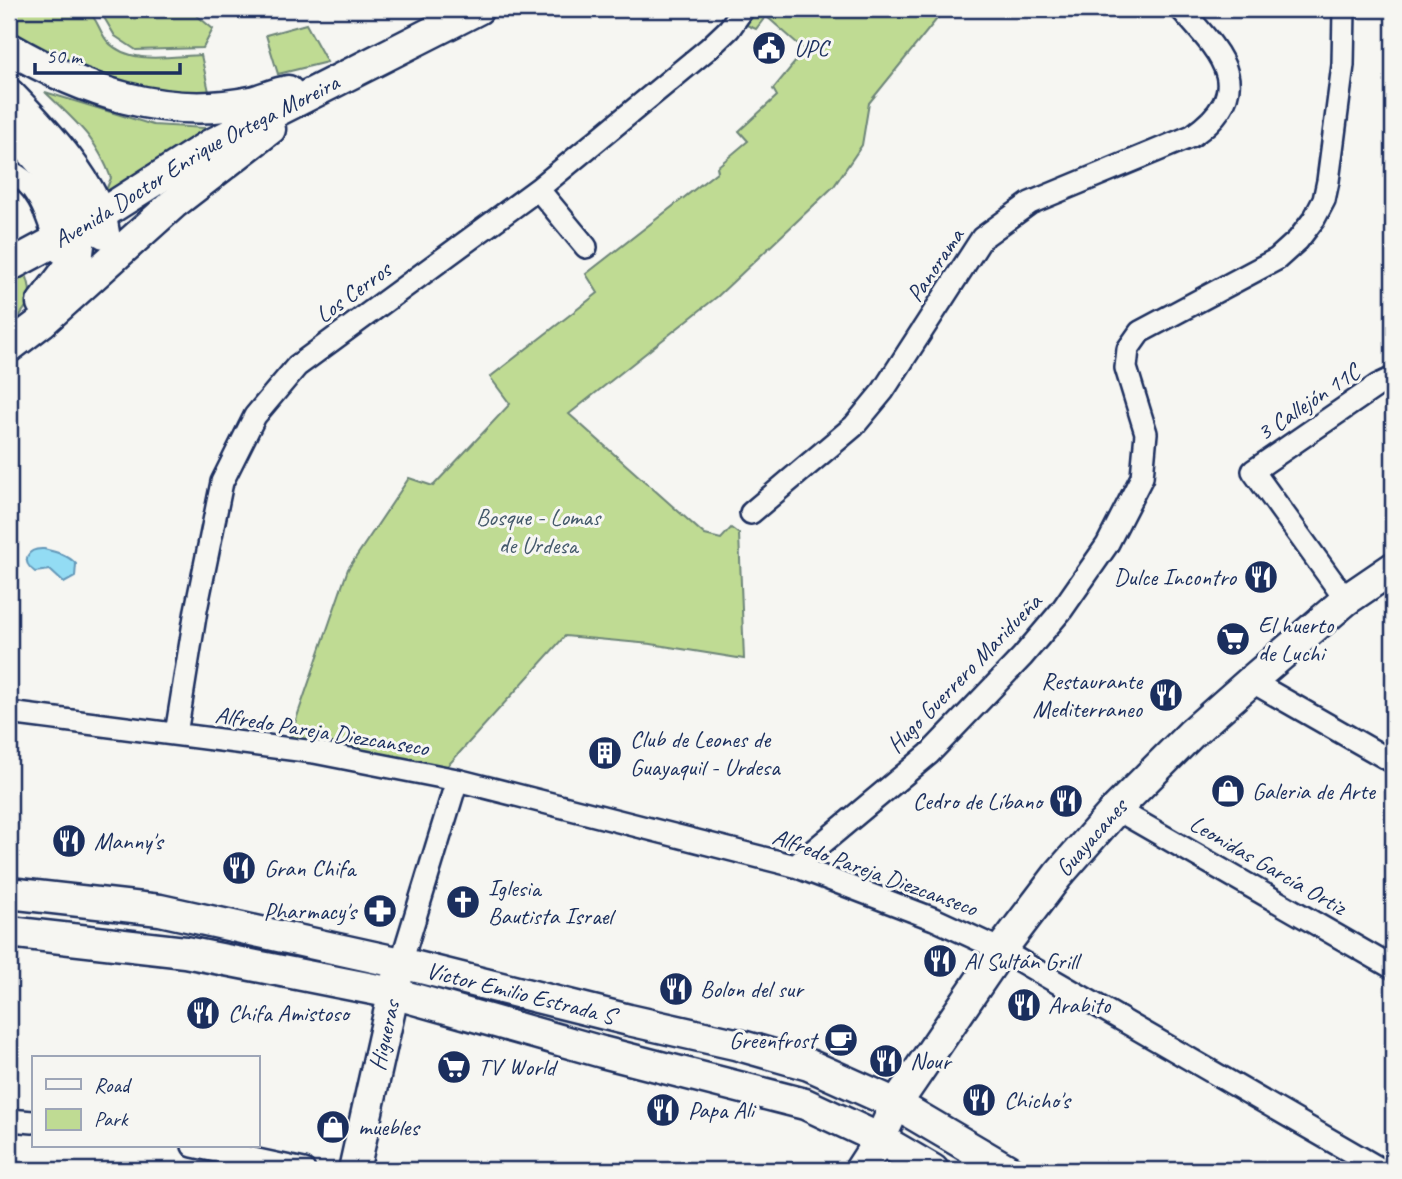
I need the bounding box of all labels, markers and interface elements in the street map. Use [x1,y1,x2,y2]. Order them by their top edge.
public building icon: UPC [750,29,788,67]
scale bar [35,32,180,76]
place label: UPC [794,33,832,63]
text: 50 m [46,43,84,69]
street label: Avenida Doctor Enrique Ortega Moreira [48,67,345,254]
street label: Panorama [900,221,971,308]
street label: Los Cerros [309,253,399,329]
street label: 3 Callejón 11C [1251,355,1367,447]
park label: Bosque - Lomas de Urdesa [476,502,602,560]
restaurant icon: Dulce Incontro [1242,558,1280,596]
place label: Dulce Incontro [1114,562,1238,592]
street label: Hugo Guerrero Maridueña [880,586,1049,759]
place label: El huerto de Luchi [1258,610,1335,668]
supermarket icon: El huerto de Luchi [1214,620,1252,658]
place label: Restaurante Mediterraneo [1033,666,1144,724]
restaurant icon: Restaurante Mediterraneo [1147,676,1185,714]
street label: Alfredo Pareja Diezcanseco [213,699,432,763]
place label: Club de Leones de Guayaquil - Urdesa [630,724,781,782]
building icon: Club de Leones de Guayaquil - Urdesa [586,734,624,772]
shop icon: Galeria de Arte [1209,772,1247,810]
place label: Galeria de Arte [1252,776,1377,806]
restaurant icon: Cedro de Líbano [1047,782,1085,820]
place label: Cedro de Líbano [913,786,1045,816]
street label: Guayacanes [1049,790,1135,883]
street label: Leonidas García Ortiz [1185,808,1353,923]
street label: Alfredo Pareja Diezcanseco [769,821,983,923]
restaurant icon: Manny's [50,822,88,860]
place label: Manny's [94,826,165,856]
restaurant icon: Gran Chifa [220,849,258,887]
place label: Gran Chifa [264,853,357,883]
place label: Iglesia Bautista Israel [488,873,616,931]
church icon: Iglesia Bautista Israel [444,883,482,921]
pharmacy icon: Pharmacy's [361,892,399,930]
place label: Pharmacy's [264,896,359,926]
restaurant icon: Al Sultán Grill [921,942,959,980]
place label: Al Sultán Grill [964,946,1082,976]
street label: Víctor Emilio Estrada S [423,955,622,1032]
restaurant icon: Bolon del sur [657,970,695,1008]
place label: Bolon del sur [700,974,805,1004]
restaurant icon: Arabito [1005,986,1043,1024]
place label: Arabito [1048,990,1112,1020]
restaurant icon: Chifa Amistoso [184,994,222,1032]
street label: Higueras [362,996,407,1073]
place label: Chifa Amistoso [228,998,351,1028]
cafe icon: Greenfrost [822,1021,860,1059]
place label: Greenfrost [729,1025,819,1055]
restaurant icon: Nour [867,1042,905,1080]
place label: Nour [910,1046,953,1076]
supermarket icon: TV World [435,1048,473,1086]
place label: TV World [478,1052,559,1082]
legend [32,1056,259,1148]
text: Road [94,1072,133,1098]
restaurant icon: Chicho's [960,1081,998,1119]
place label: Chicho's [1004,1085,1073,1115]
restaurant icon: Papa Ali [644,1091,682,1129]
place label: Papa Ali [688,1095,757,1125]
text: Park [94,1106,129,1132]
shop icon: muebles [314,1108,352,1146]
place label: muebles [358,1112,421,1142]

